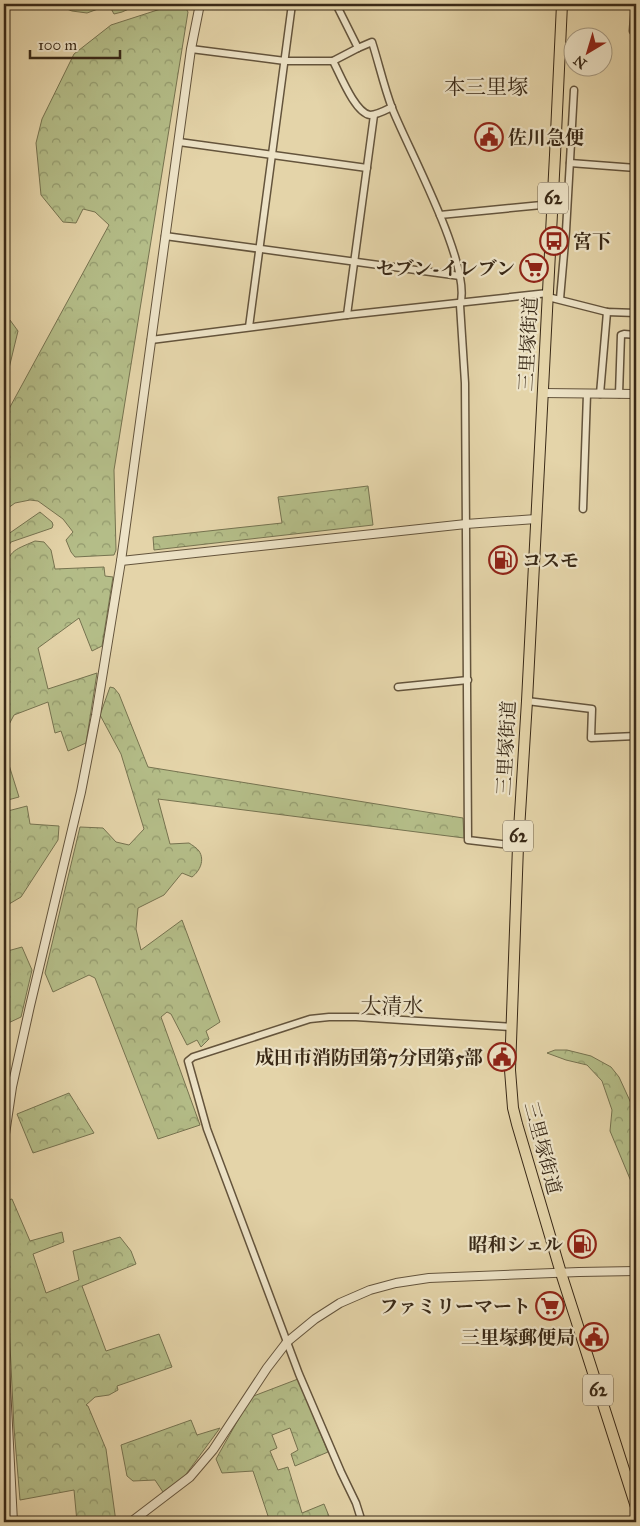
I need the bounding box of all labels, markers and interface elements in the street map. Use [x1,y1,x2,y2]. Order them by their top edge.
scale bar [30,28,120,60]
north arrow [562,28,612,78]
text: 100 m [38,36,78,54]
text: N [570,51,590,72]
district label: 本三里塚 [444,74,528,100]
public building icon: 佐川急便 [474,122,504,152]
place label: 佐川急便 [508,126,584,149]
road number: 62 [538,182,568,214]
bus stop icon: 宮下 [539,226,569,256]
place label: 宮下 [573,230,611,253]
supermarket icon: セブン-イレブン [519,253,549,283]
place label: セブン-イレブン [376,257,515,280]
street label: 三里塚街道 [514,296,542,392]
fuel station icon: コスモ [488,545,518,575]
place label: コスモ [522,549,579,572]
street label: 三里塚街道 [492,700,520,796]
road number: 62 [503,820,533,851]
district label: 大清水 [361,993,424,1019]
public building icon: 成田市消防団第7分団第5部 [487,1042,517,1072]
place label: 成田市消防団第7分団第5部 [255,1046,483,1069]
street label: 三里塚街道 [520,1099,566,1197]
fuel station icon: 昭和シェル [567,1229,597,1259]
place label: 昭和シェル [468,1233,563,1256]
supermarket icon: ファミリーマート [535,1291,565,1321]
place label: ファミリーマート [379,1295,531,1318]
public building icon: 三里塚郵便局 [579,1322,609,1352]
place label: 三里塚郵便局 [461,1326,575,1349]
road number: 62 [583,1374,613,1406]

